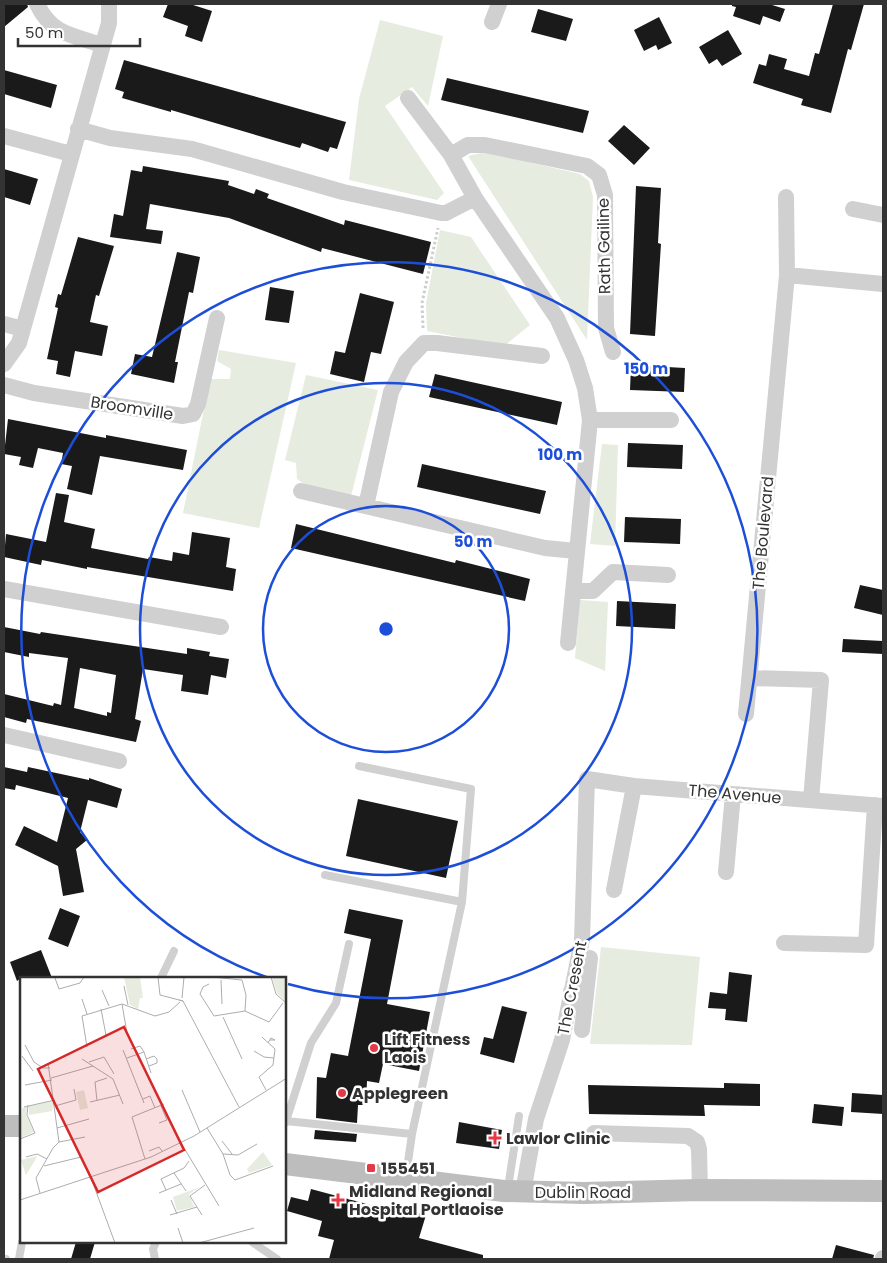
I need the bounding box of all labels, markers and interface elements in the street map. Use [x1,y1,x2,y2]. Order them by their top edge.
scale bar [18,15,140,47]
text: 50 m [25,22,63,43]
street label: Rath Gailine [592,198,616,294]
text: 150 m [624,358,668,379]
street label: Broomville [89,390,175,426]
text: 100 m [538,444,582,465]
street label: The Boulevard [747,475,779,591]
text: 50 m [454,531,492,552]
centre of rings [377,620,395,638]
street label: The Avenue [688,778,782,810]
street label: The Cresent [552,939,592,1037]
inset map [20,977,286,1243]
place label: Lift Fitness Laois [384,1028,471,1069]
marker: Lift Fitness Laois [368,1042,380,1054]
place label: Applegreen [352,1082,448,1105]
marker: Applegreen [336,1087,348,1099]
place label: Lawlor Clinic [506,1127,611,1150]
marker: Lawlor Clinic [488,1131,502,1145]
place label: 155451 [381,1157,435,1180]
marker: 155451 [365,1162,377,1174]
place label: Midland Regional Hospital Portlaoise [349,1180,504,1221]
street label: Dublin Road [535,1181,631,1204]
marker: Midland Regional Hospital Portlaoise [331,1193,345,1207]

